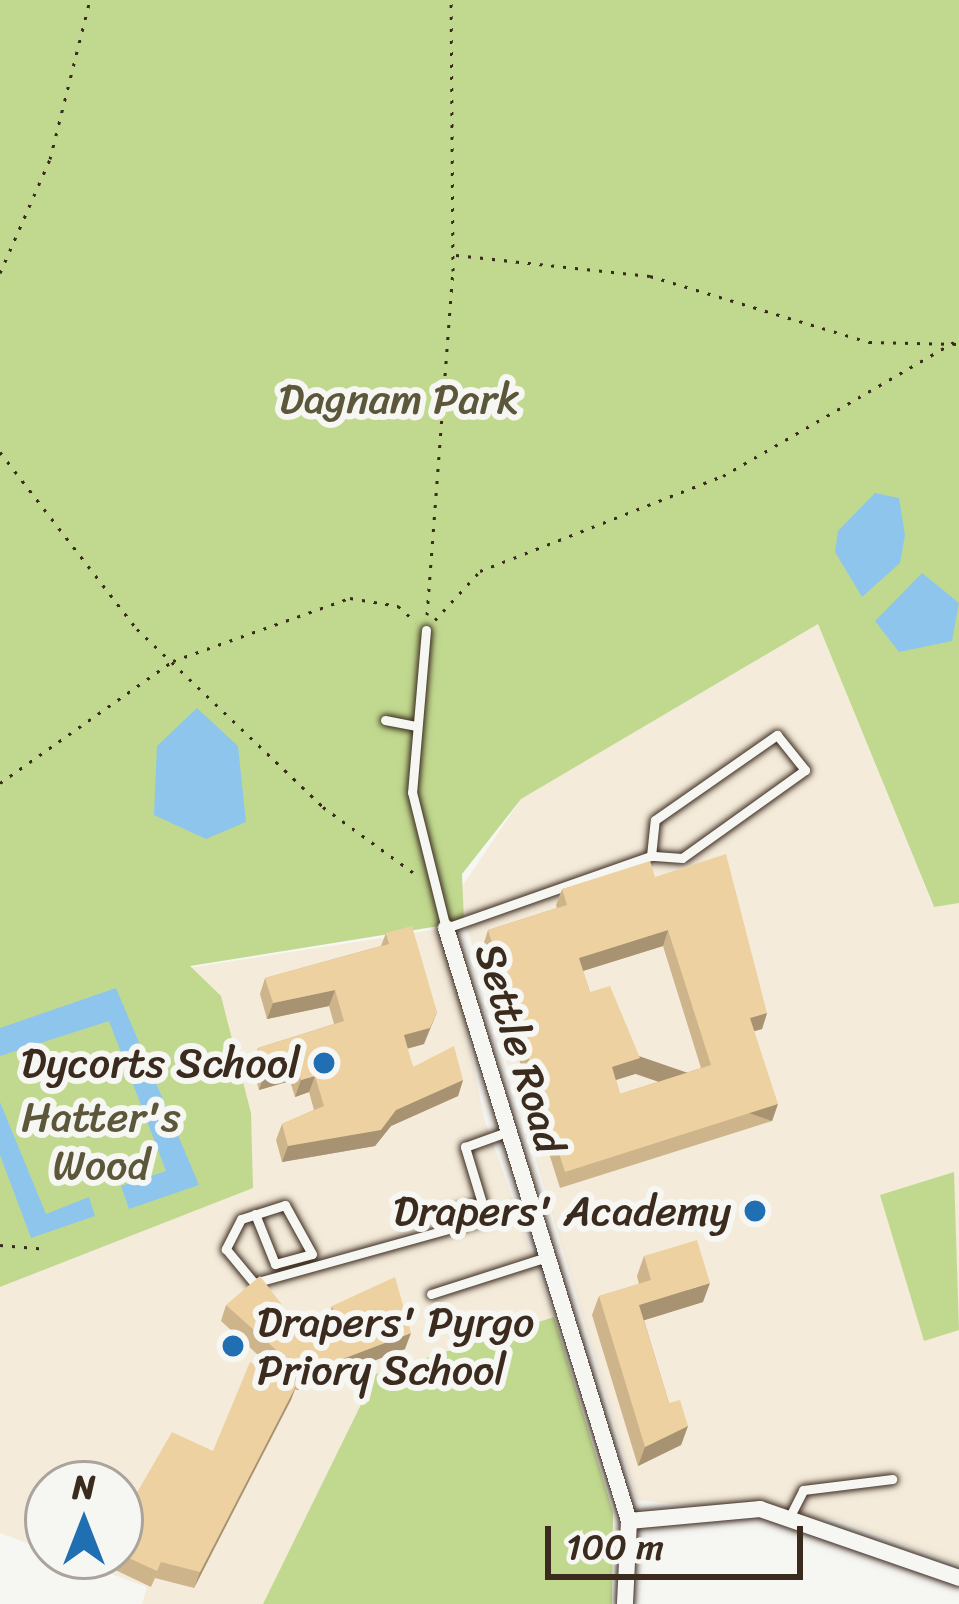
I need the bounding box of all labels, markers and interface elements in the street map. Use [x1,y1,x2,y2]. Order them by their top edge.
park label: Dagnam Park [279,374,519,424]
street label: Settle Road [464,937,576,1159]
place label: Dycorts School [21,1038,300,1088]
marker: Dycorts School [311,1050,337,1076]
park label: Hatter's Wood [21,1092,181,1190]
place label: Drapers' Academy [393,1186,731,1236]
marker: Drapers' Academy [742,1198,768,1224]
place label: Drapers' Pyrgo Priory School [257,1297,534,1396]
marker: Drapers' Pyrgo Priory School [220,1333,246,1359]
text: N [73,1458,95,1516]
north arrow [24,1460,144,1580]
scale bar [551,1502,809,1576]
text: 100 m [566,1515,664,1579]

